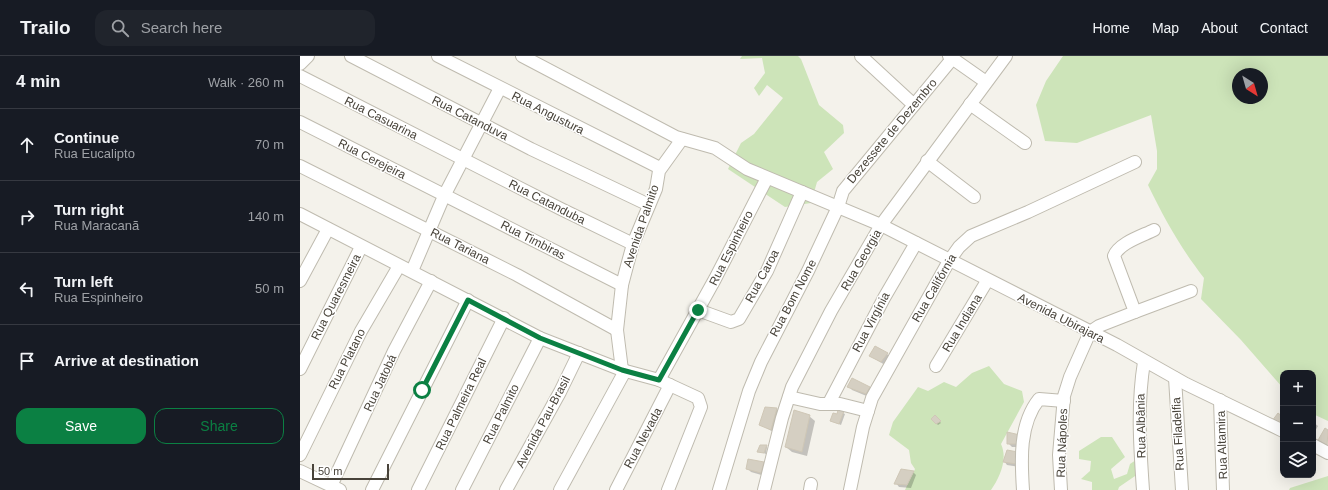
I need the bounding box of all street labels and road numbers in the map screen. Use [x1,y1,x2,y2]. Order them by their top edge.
street label: Dezessete de Dezembro [844,76,940,186]
street label: Rua Angustura [509,89,587,137]
street label: Rua Catanduva [430,93,511,143]
street label: Rua Casuarina [342,94,420,143]
street label: Rua Cerejeira [336,136,408,182]
street label: Rua Catanduba [506,177,588,227]
street label: Avenida Palmito [620,183,662,269]
street label: Rua Espinheiro [706,208,756,288]
street label: Rua Timbiras [498,218,568,262]
street label: Rua Tariana [428,225,492,267]
street label: Rua Georgia [838,227,884,293]
street label: Rua Caroa [742,247,782,305]
street label: Rua Quaresmeira [308,251,364,342]
street label: Rua Califórnia [909,251,959,324]
street label: Rua Bom Nome [767,257,819,339]
street label: Rua Virgínia [849,289,893,354]
street label: Avenida Ubirajara [1015,290,1107,346]
street label: Rua Indiana [939,291,985,354]
street label: Rua Platano [326,326,368,392]
street label: Rua Jatobá [361,352,399,414]
street label: Rua Palmeira Real [433,356,489,452]
street label: Avenida Pau-Brasil [513,374,573,470]
street label: Rua Palmito [480,381,522,446]
street label: Rua Albânia [1133,393,1149,458]
street label: Rua Filadelfia [1169,397,1187,471]
street label: Rua Nevada [621,405,665,471]
street label: Rua Nápoles [1054,408,1070,478]
street label: Rua Altamira [1214,410,1230,480]

